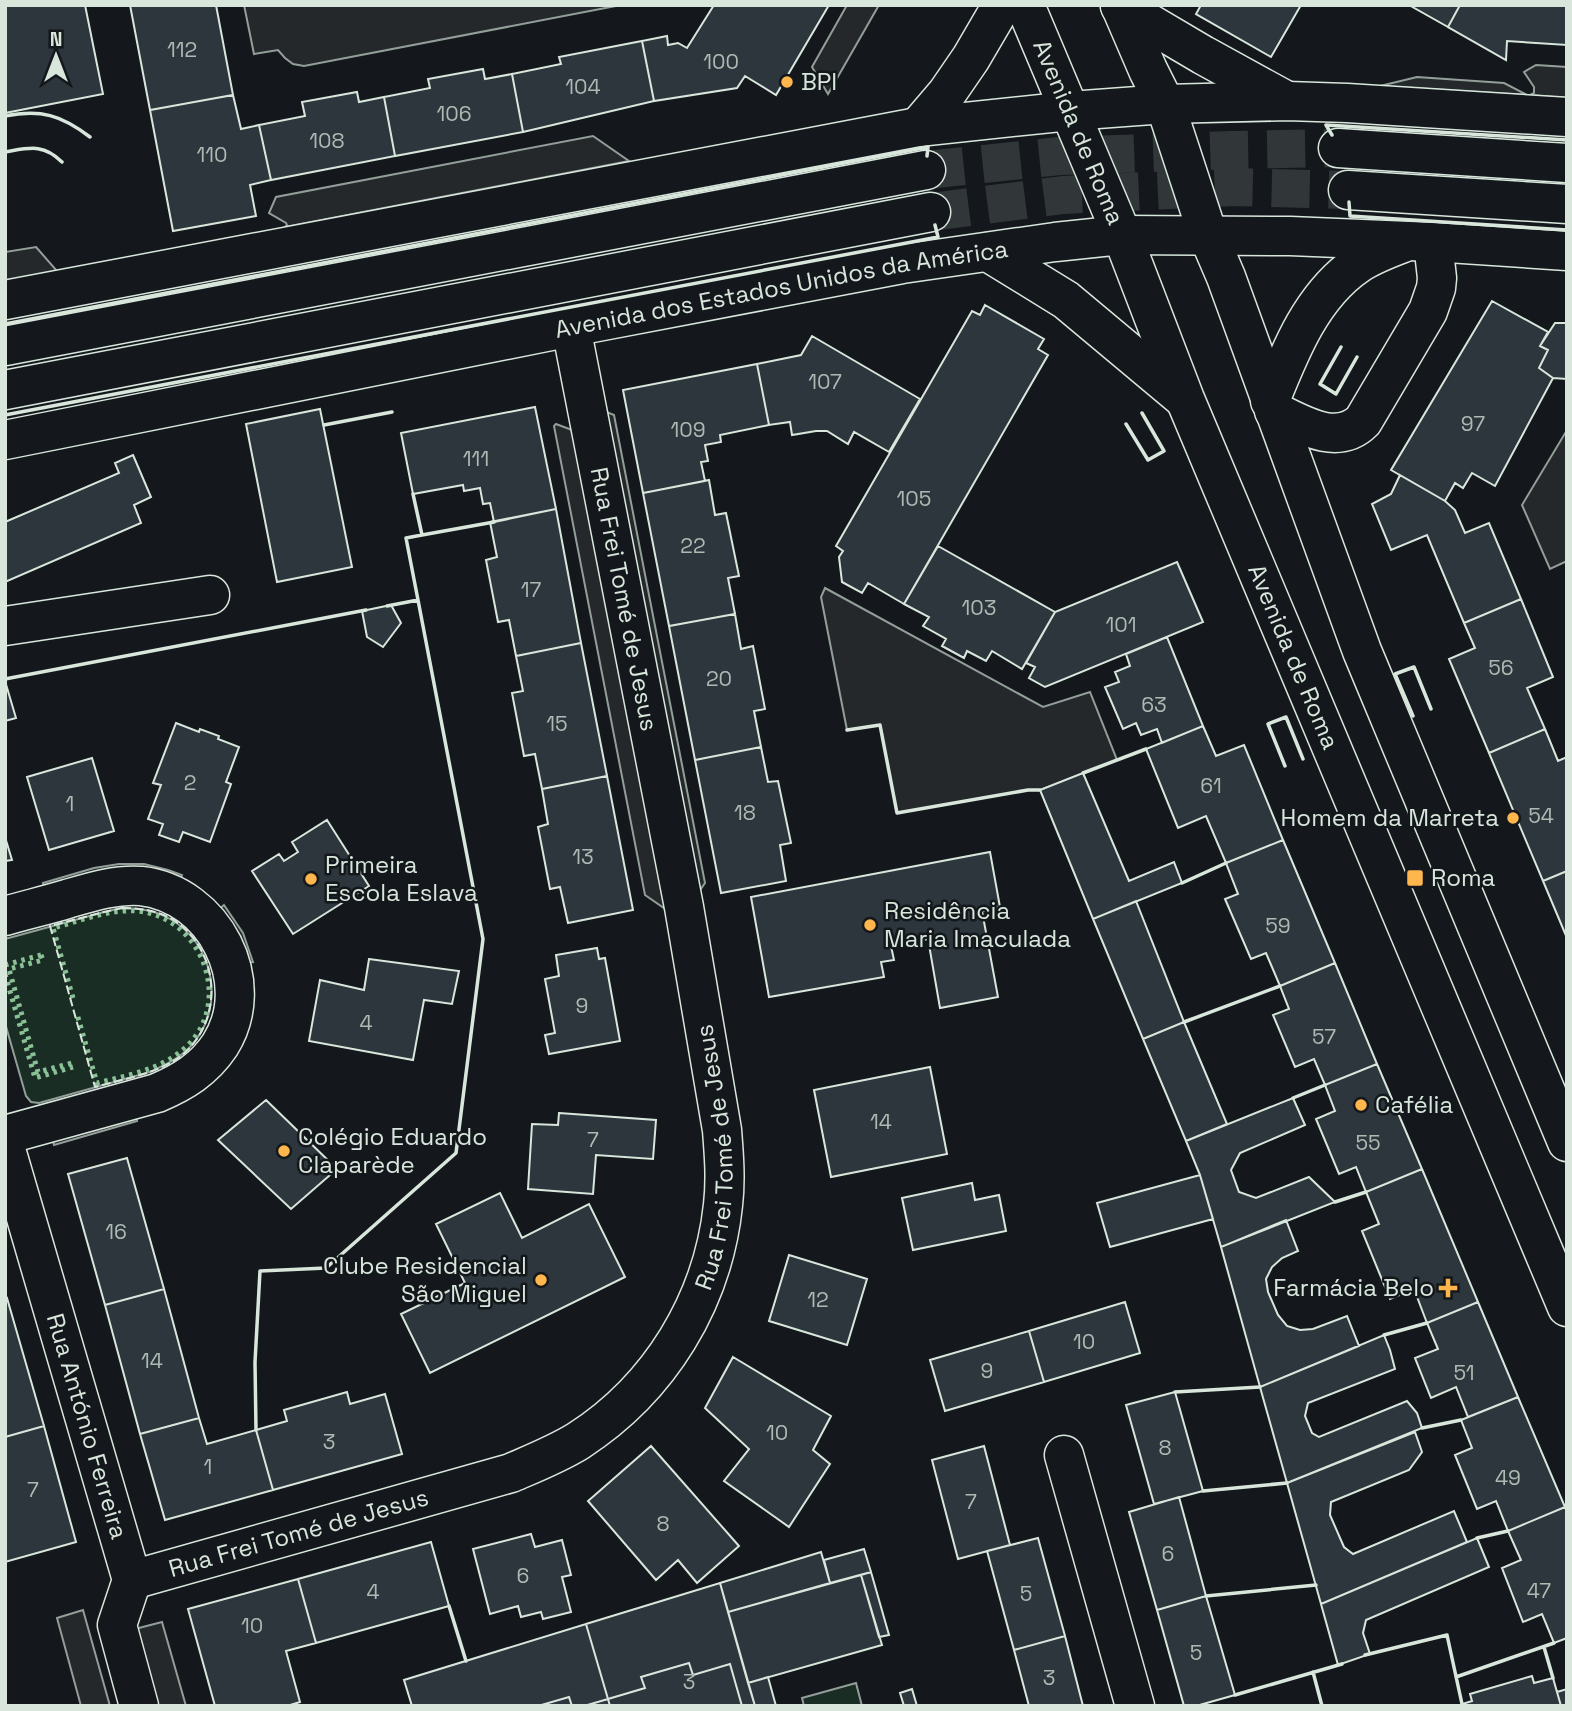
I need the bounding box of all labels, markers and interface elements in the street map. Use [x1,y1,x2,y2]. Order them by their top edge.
north arrow [21,21,91,91]
text: N [50,27,62,52]
street label: Avenida de Roma [1026,35,1132,229]
house number: 112 [167,36,197,63]
house number: 100 [703,48,739,75]
place label: BPI [801,66,837,97]
house number: 104 [565,73,601,100]
marker: BPI [779,74,795,90]
house number: 106 [436,100,472,127]
house number: 108 [309,127,345,154]
house number: 110 [196,141,228,168]
street label: Avenida dos Estados Unidos da América [552,233,1010,345]
house number: 107 [808,368,842,395]
house number: 97 [1461,410,1485,437]
house number: 109 [670,416,706,443]
house number: 111 [463,445,489,472]
street label: Rua Frei Tomé de Jesus [584,464,665,734]
house number: 105 [897,485,931,512]
house number: 22 [680,532,706,559]
street label: Avenida de Roma [1241,559,1347,754]
house number: 17 [521,576,541,603]
house number: 103 [962,594,996,621]
house number: 101 [1105,611,1137,638]
house number: 56 [1488,654,1514,681]
house number: 20 [706,665,732,692]
house number: 63 [1141,691,1167,718]
house number: 15 [546,710,568,737]
house number: 2 [184,769,196,796]
house number: 61 [1200,772,1222,799]
house number: 1 [66,790,74,817]
house number: 18 [734,799,756,826]
place label: Homem da Marreta [1281,802,1499,833]
house number: 54 [1528,802,1554,829]
marker: Homem da Marreta [1505,810,1521,826]
house number: 13 [572,843,594,870]
place label: Primeira Escola Eslava [325,849,478,908]
place label: Roma [1431,862,1496,893]
marker: Roma [1405,868,1425,888]
marker: Primeira Escola Eslava [303,871,319,887]
place label: Residência Maria Imaculada [884,895,1071,954]
house number: 59 [1265,912,1291,939]
marker: Residência Maria Imaculada [862,917,878,933]
house number: 9 [576,992,588,1019]
house number: 4 [359,1009,373,1036]
street label: Rua Frei Tomé de Jesus [688,1022,740,1294]
house number: 57 [1312,1023,1336,1050]
place label: Cafélia [1375,1089,1453,1120]
marker: Cafélia [1353,1097,1369,1113]
house number: 14 [870,1108,892,1135]
place label: Colégio Eduardo Claparède [298,1121,487,1180]
house number: 7 [587,1126,599,1153]
house number: 55 [1355,1129,1381,1156]
marker: Colégio Eduardo Claparède [276,1143,292,1159]
house number: 16 [105,1218,127,1245]
place label: Clube Residencial São Miguel [323,1250,527,1309]
marker: Clube Residencial São Miguel [533,1272,549,1288]
place label: Farmácia Belo [1273,1272,1434,1303]
marker: Farmácia Belo [1440,1280,1456,1296]
house number: 12 [807,1286,829,1313]
street label: Rua António Ferreira [40,1310,135,1543]
house number: 10 [1073,1328,1095,1355]
house number: 14 [141,1347,163,1374]
house number: 9 [981,1357,993,1384]
house number: 51 [1453,1359,1475,1386]
house number: 10 [766,1419,788,1446]
house number: 3 [323,1428,335,1455]
house number: 8 [1158,1434,1172,1461]
house number: 1 [204,1453,212,1480]
house number: 49 [1495,1464,1521,1491]
house number: 7 [27,1476,39,1503]
street label: Rua Frei Tomé de Jesus [165,1481,432,1584]
house number: 7 [965,1488,977,1515]
house number: 8 [656,1510,670,1537]
house number: 6 [1162,1540,1174,1567]
house number: 6 [517,1562,529,1589]
house number: 47 [1527,1577,1551,1604]
house number: 4 [366,1578,380,1605]
house number: 5 [1020,1580,1032,1607]
house number: 10 [241,1612,263,1639]
house number: 5 [1190,1639,1202,1666]
house number: 3 [1043,1664,1055,1691]
house number: 3 [683,1668,695,1695]

